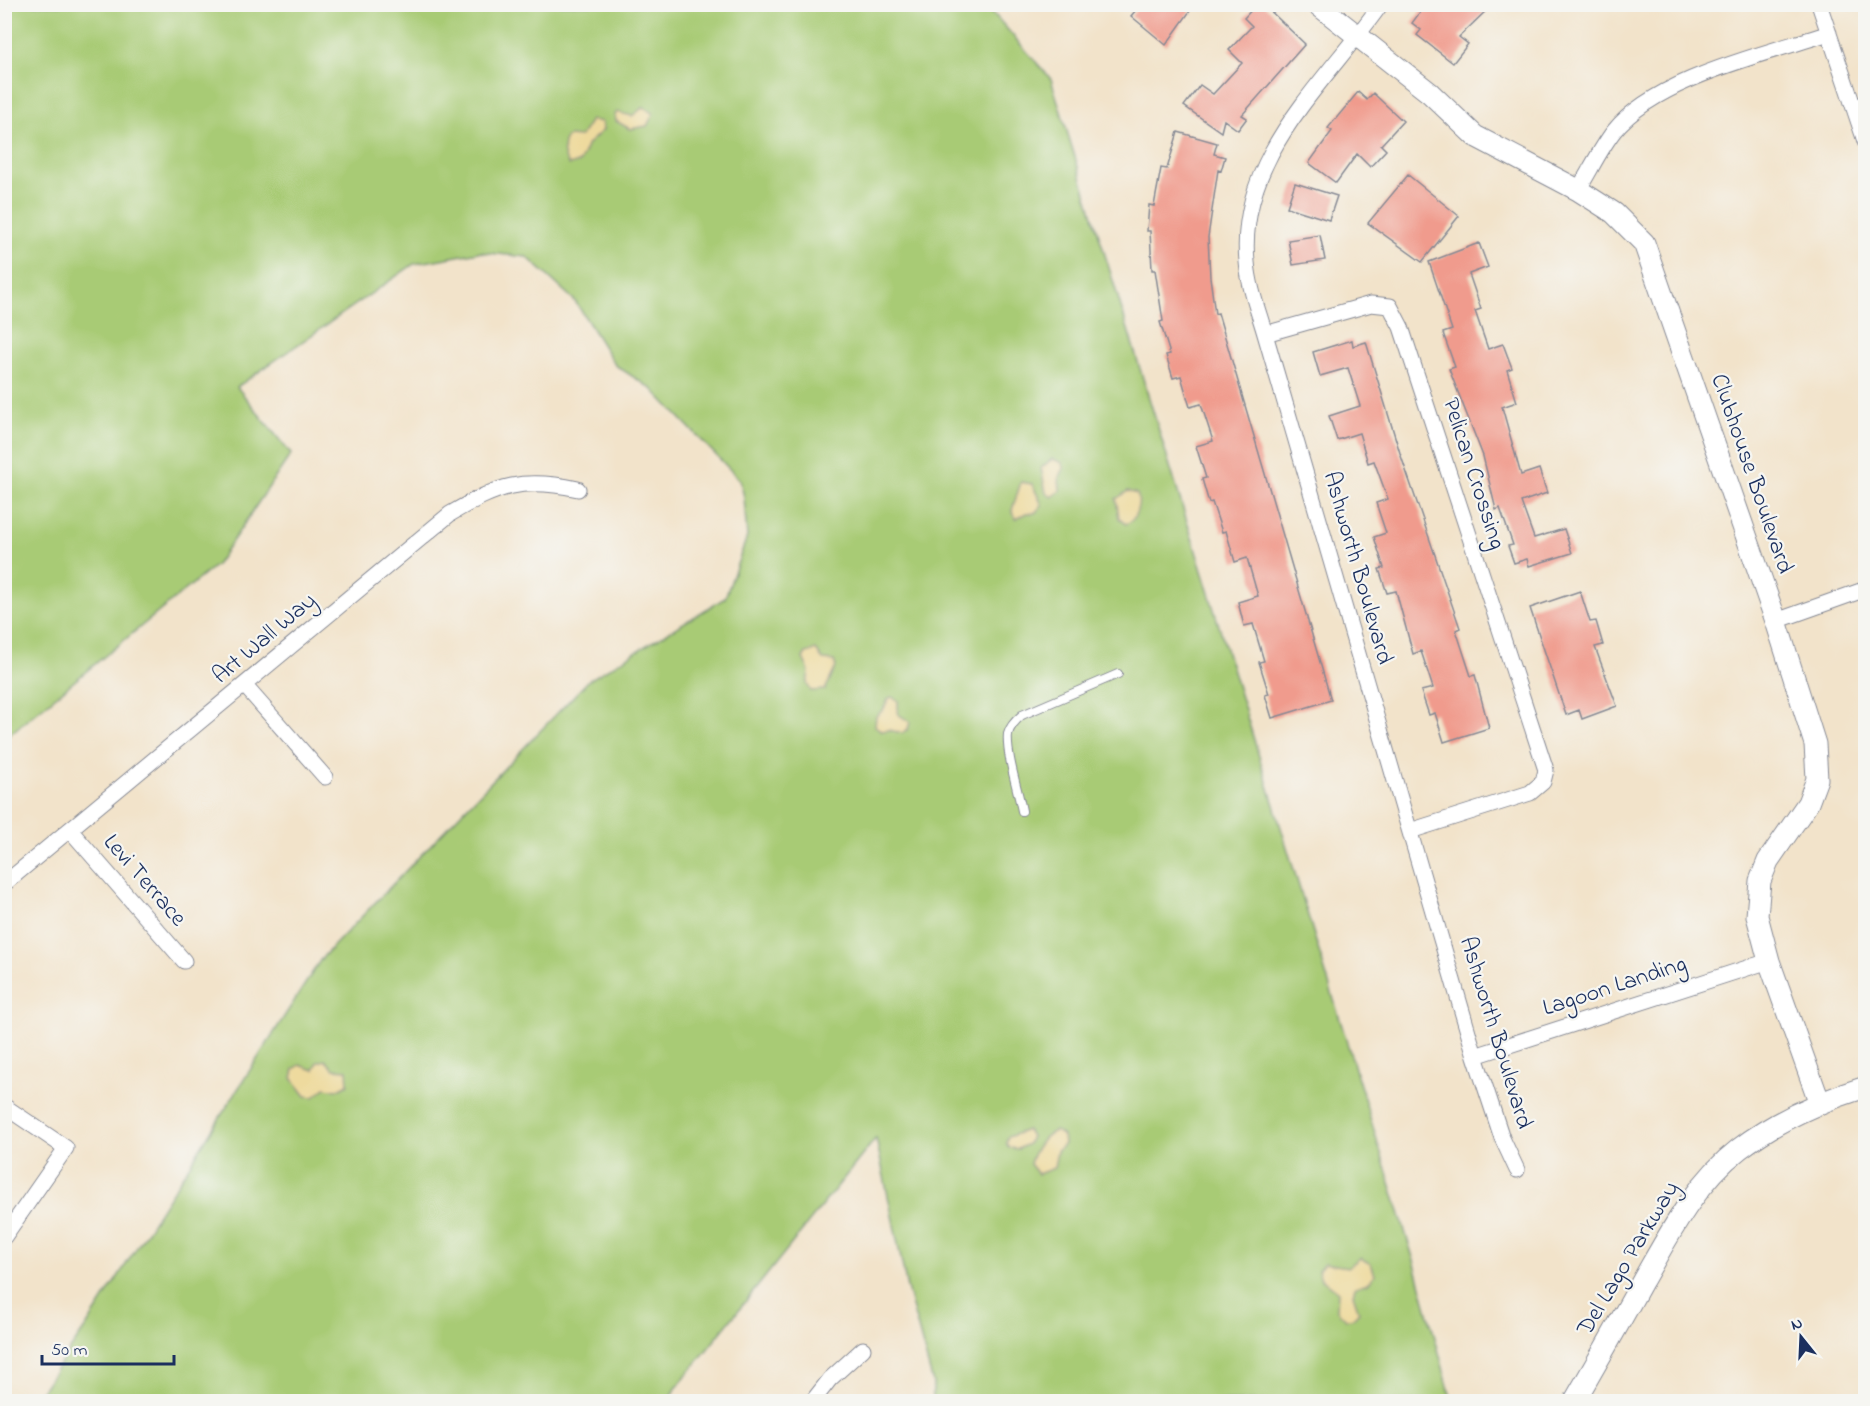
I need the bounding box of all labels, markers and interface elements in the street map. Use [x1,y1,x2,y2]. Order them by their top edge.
street label: Clubhouse Boulevard [1700,369,1802,579]
street label: Pelican Crossing [1432,394,1514,554]
street label: Ashworth Boulevard [1313,467,1401,669]
street label: Art Wall Way [205,585,325,694]
street label: Levi Terrace [94,827,194,935]
street label: Ashworth Boulevard [1449,932,1541,1134]
street label: Lagoon Landing [1538,947,1692,1027]
street label: Del Lago Parkway [1568,1175,1690,1344]
north arrow [1771,1307,1831,1367]
text: N [1788,1311,1806,1338]
scale bar [42,1328,174,1366]
text: 50 m [51,1338,88,1364]

